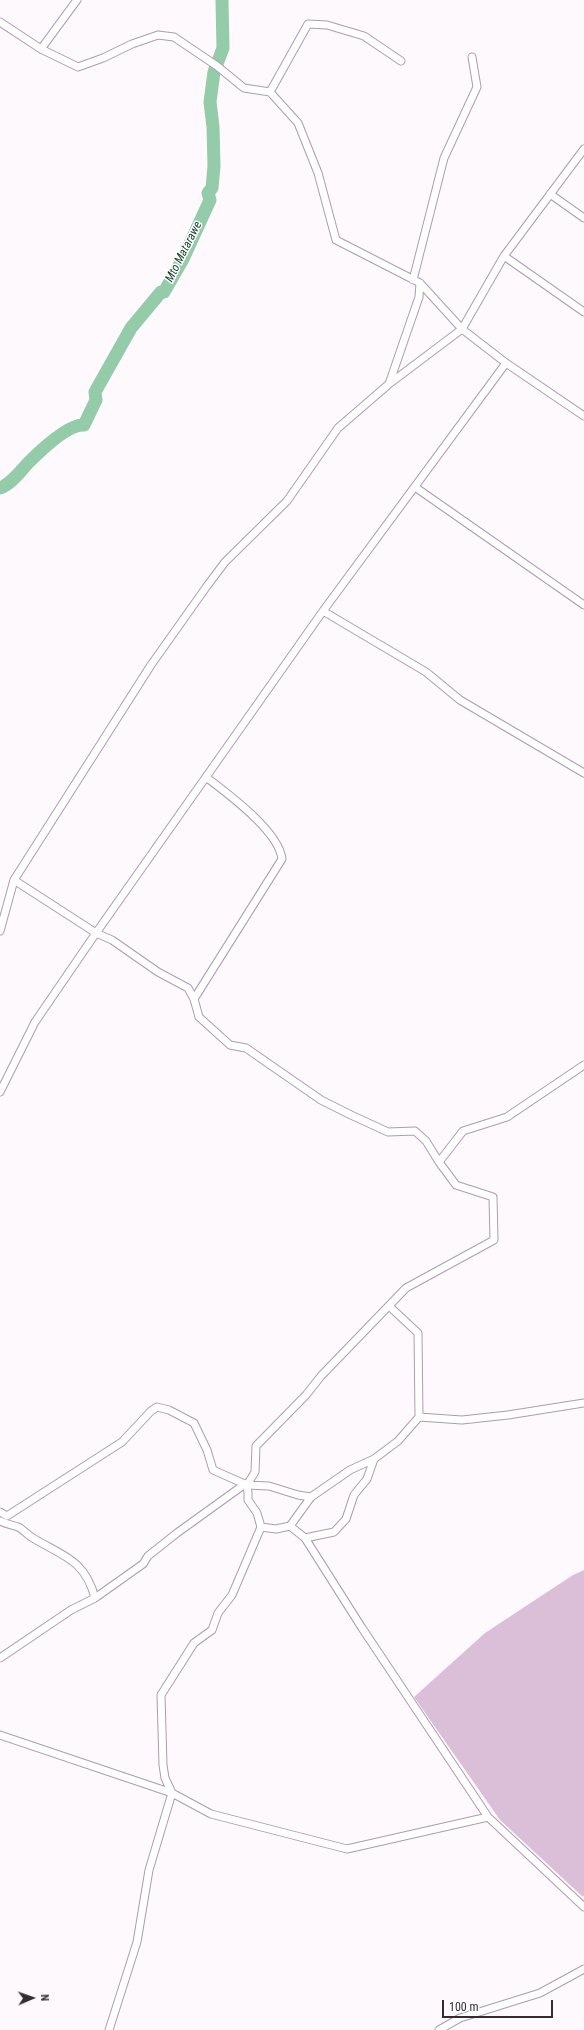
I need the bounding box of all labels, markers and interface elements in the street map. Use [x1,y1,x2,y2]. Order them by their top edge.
water label: Mto Matarawe [163,219,205,285]
north arrow [12,1978,52,2018]
scale bar [444,1992,555,2018]
text: N [38,1994,51,2001]
text: 100 m [449,2000,479,2014]

